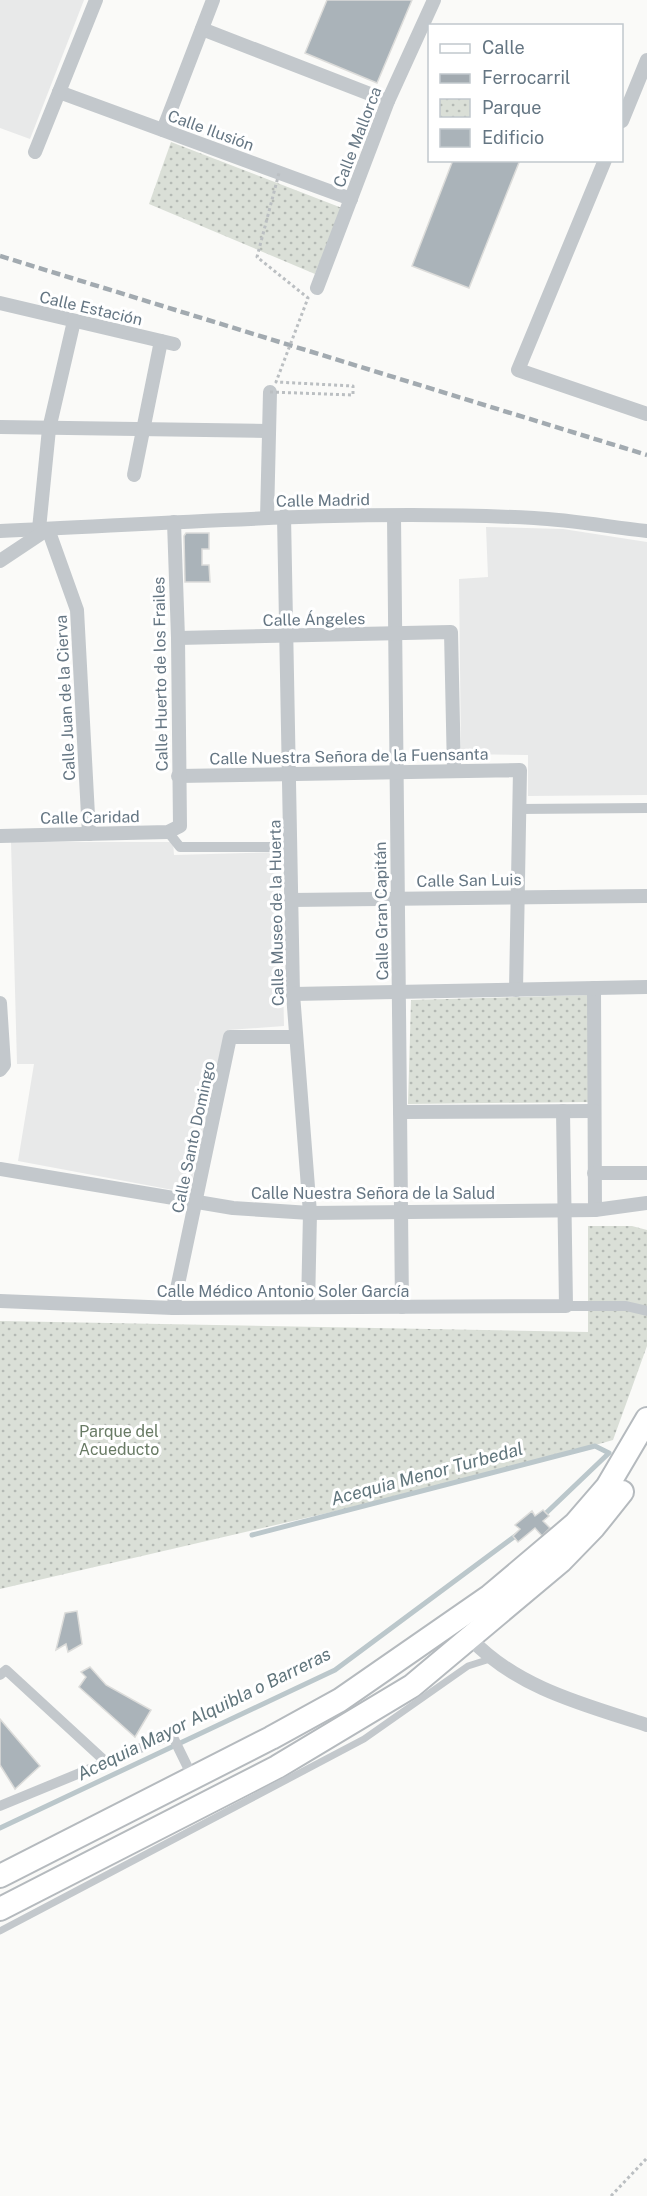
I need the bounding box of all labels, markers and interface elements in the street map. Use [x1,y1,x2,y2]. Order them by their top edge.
legend [428,24,623,162]
text: Calle [482,37,525,58]
text: Ferrocarril [482,67,570,88]
street label: Calle Mallorca [330,84,385,190]
text: Parque [482,97,542,118]
street label: Calle Ilusión [165,106,257,155]
text: Edificio [482,127,544,148]
street label: Calle Estación [37,287,144,330]
street label: Calle Madrid [276,490,370,511]
street label: Calle Huerto de los Frailes [149,577,172,771]
street label: Calle Ángeles [263,608,365,630]
street label: Calle Juan de la Cierva [52,615,79,781]
street label: Calle Nuestra Señora de la Fuensanta [209,745,489,768]
street label: Calle Caridad [40,807,140,828]
street label: Calle Museo de la Huerta [265,820,288,1006]
street label: Calle Gran Capitán [371,841,392,981]
street label: Calle San Luis [416,870,522,891]
street label: Calle Santo Domingo [168,1059,219,1215]
street label: Calle Nuestra Señora de la Salud [251,1184,495,1203]
street label: Calle Médico Antonio Soler García [157,1282,409,1301]
park label: Parque del Acueducto [79,1422,159,1459]
water label: Acequia Menor Turbedal [329,1438,525,1509]
water label: Acequia Mayor Alquibla o Barreras [74,1643,334,1784]

